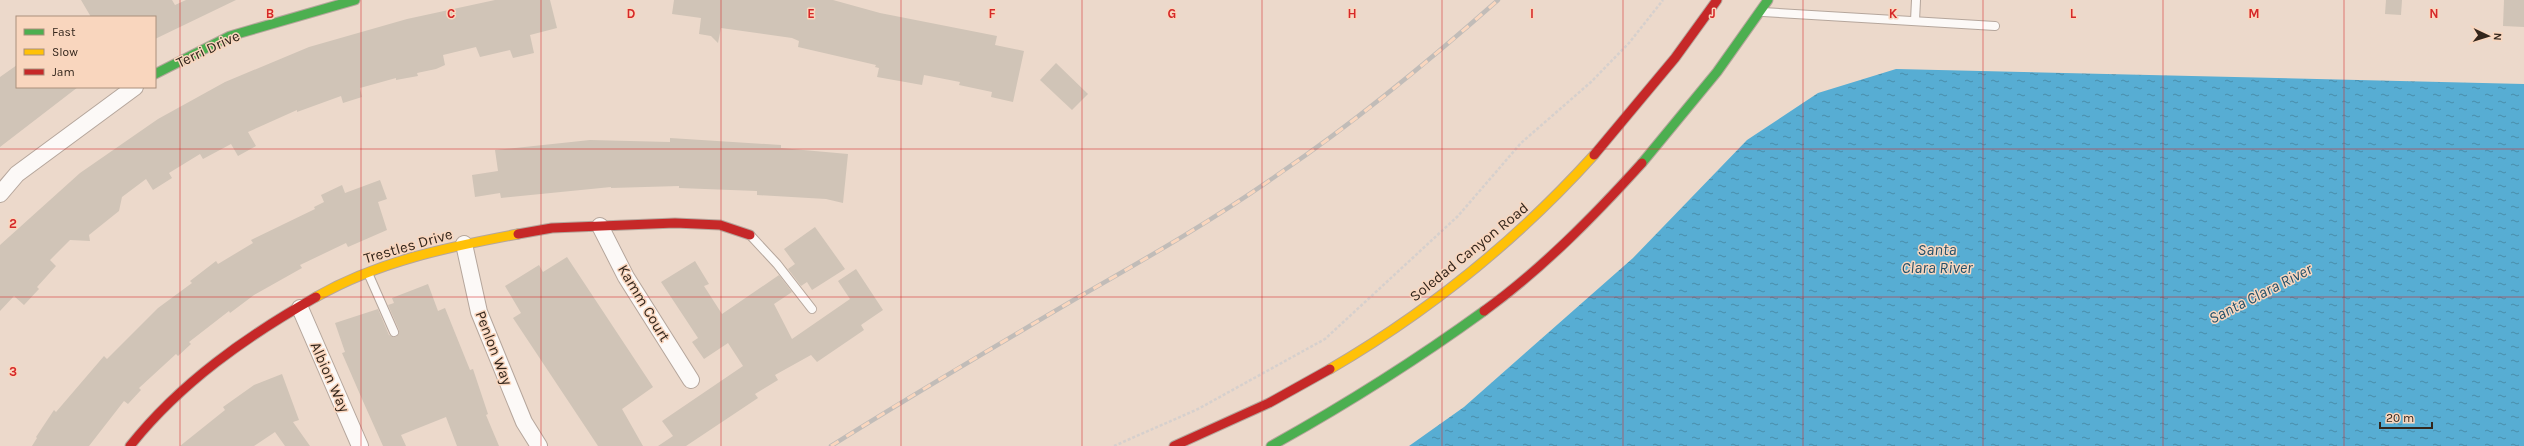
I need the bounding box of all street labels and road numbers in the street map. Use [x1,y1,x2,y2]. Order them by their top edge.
street label: Terri Drive [173,26,243,72]
street label: Soledad Canyon Road [1406,199,1532,305]
street label: Trestles Drive [362,225,454,267]
street label: Kamm Court [614,261,674,345]
street label: Penlon Way [472,308,516,388]
street label: Albion Way [306,339,354,415]

